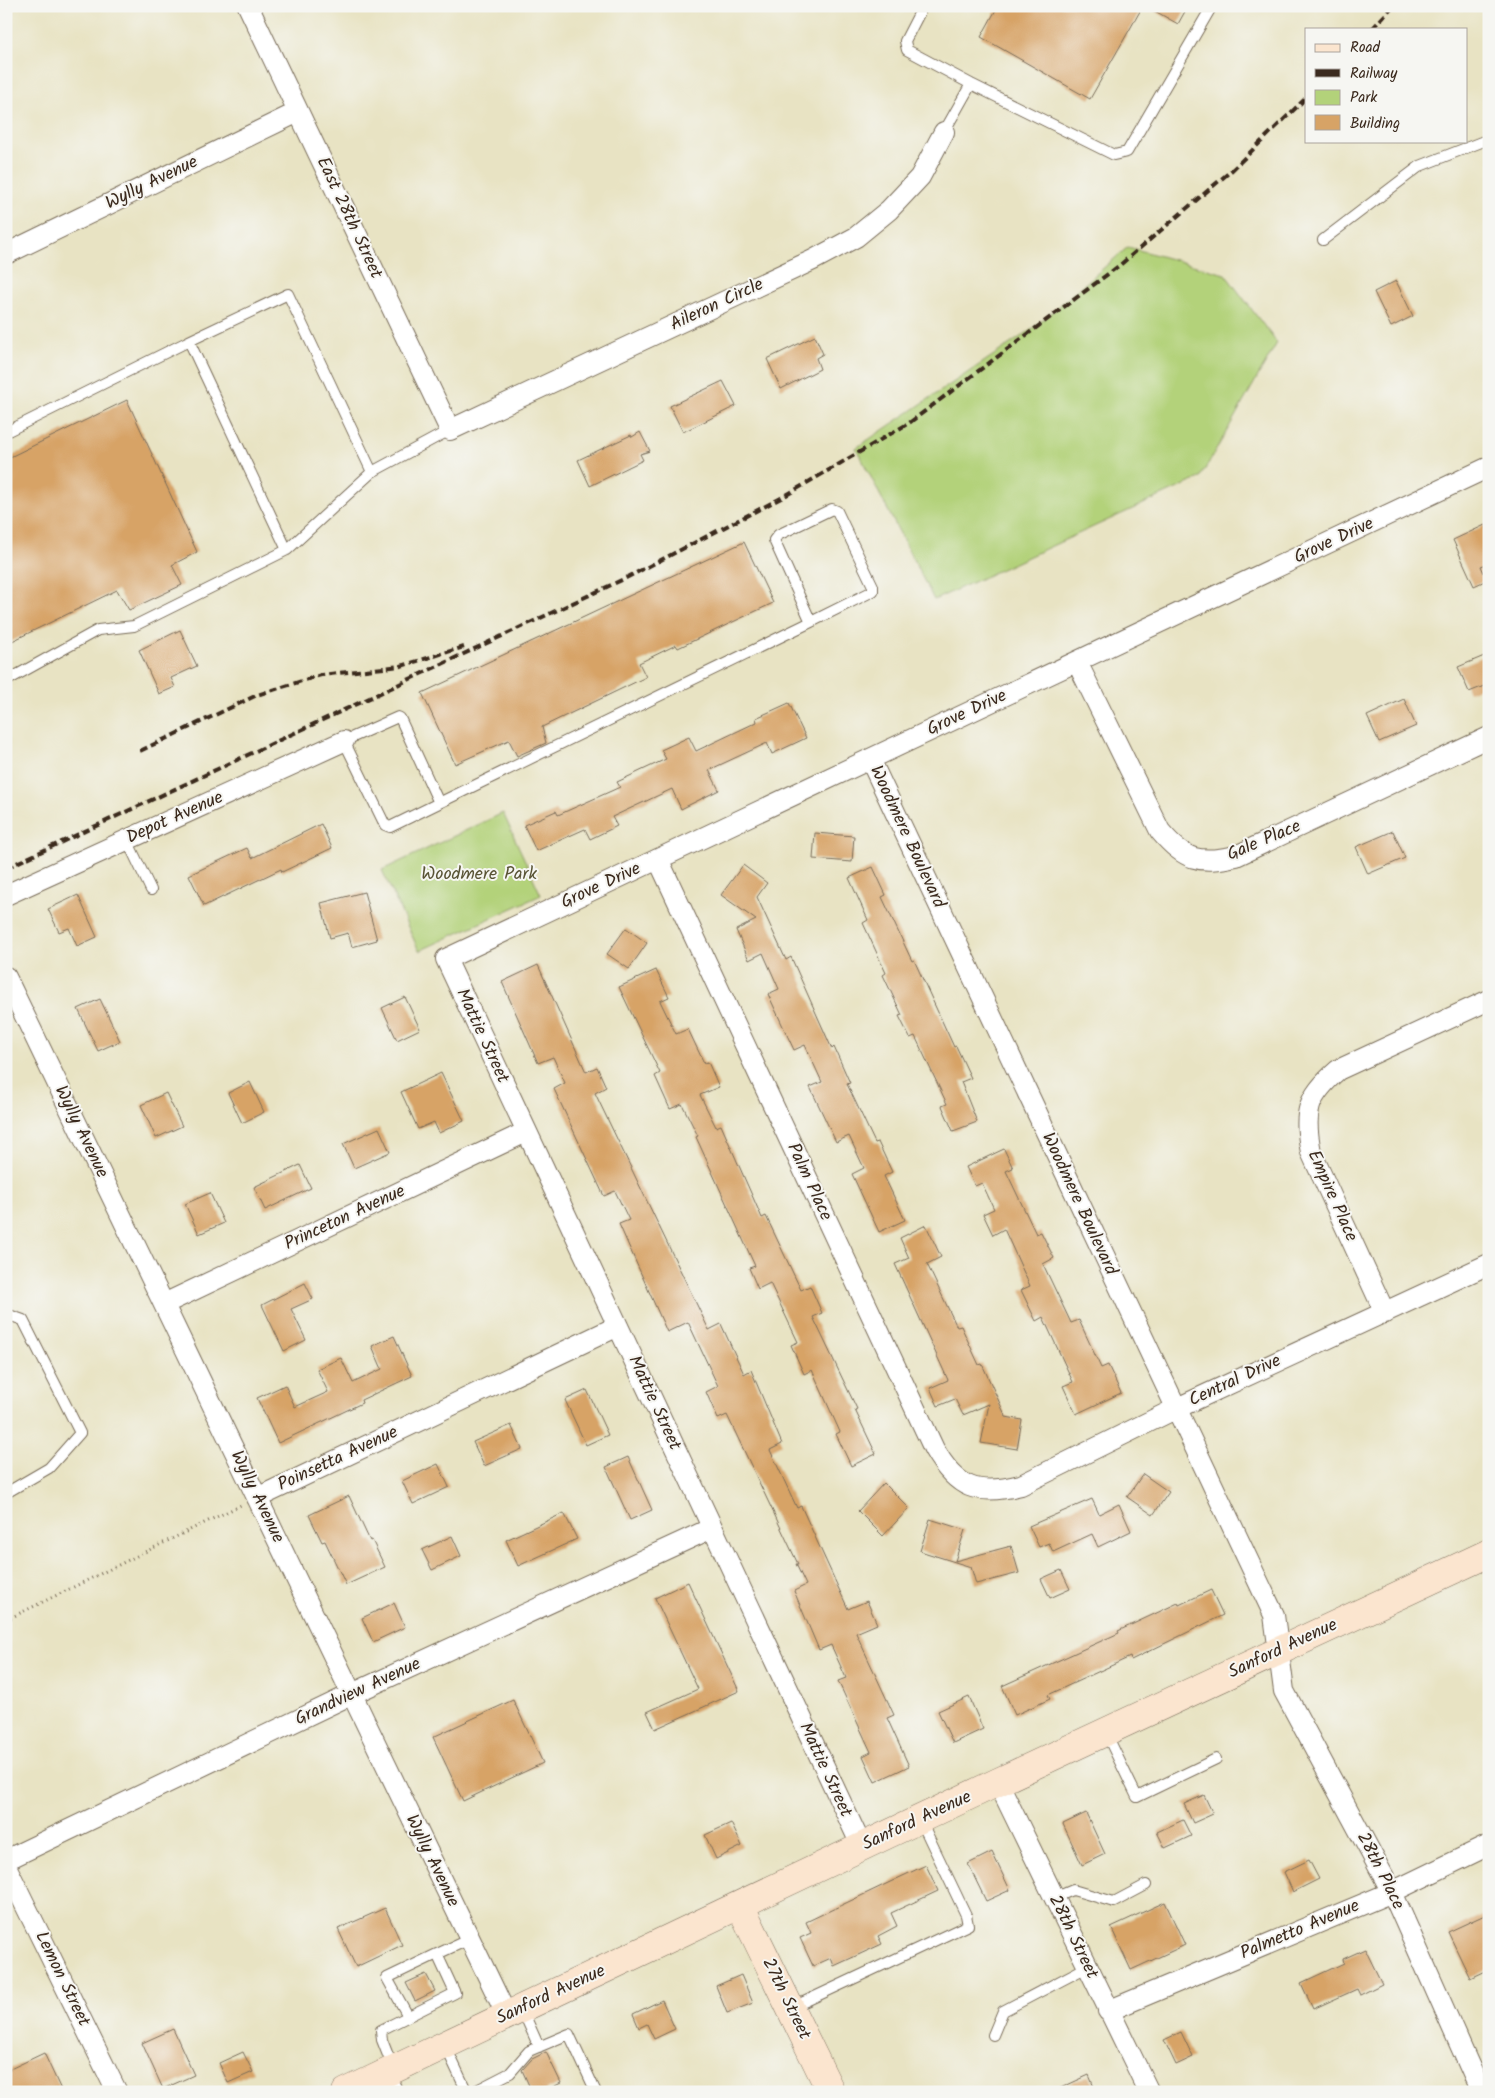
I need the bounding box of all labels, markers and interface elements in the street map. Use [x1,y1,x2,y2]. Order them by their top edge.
legend [1305,28,1468,142]
text: Road [1350,36,1381,60]
text: Railway [1350,62,1398,86]
text: Park [1350,86,1378,110]
text: Building [1350,112,1400,136]
street label: Wylly Avenue [101,148,203,218]
street label: East 28th Street [308,152,390,285]
street label: Aileron Circle [665,271,769,339]
street label: Grove Drive [1289,510,1379,572]
street label: Grove Drive [922,682,1012,744]
street label: Woodmere Boulevard [861,761,953,914]
street label: Depot Avenue [122,784,228,852]
street label: Gale Place [1222,812,1306,870]
street label: Grove Drive [556,855,646,917]
park label: Woodmere Park [421,860,537,889]
street label: Mattie Street [447,984,517,1089]
street label: Wylly Avenue [46,1081,116,1183]
street label: Woodmere Boulevard [1033,1128,1125,1281]
street label: Palm Place [778,1138,840,1226]
street label: Empire Place [1299,1145,1365,1247]
street label: Princeton Avenue [280,1177,410,1259]
street label: Central Drive [1184,1347,1286,1415]
street label: Mattie Street [619,1351,689,1456]
street label: Poinsetta Avenue [273,1418,403,1500]
street label: Wylly Avenue [222,1446,292,1548]
street label: Sanford Avenue [1224,1611,1342,1687]
street label: Grandview Avenue [290,1650,426,1734]
street label: Mattie Street [790,1718,860,1823]
street label: Sanford Avenue [858,1783,976,1859]
street label: Wylly Avenue [397,1810,467,1912]
street label: 28th Place [1348,1827,1412,1915]
street label: 28th Street [1040,1890,1106,1985]
street label: Palmetto Avenue [1236,1892,1364,1968]
street label: Lemon Street [26,1926,98,2033]
street label: 27th Street [754,1953,819,2046]
street label: Sanford Avenue [492,1957,610,2033]

